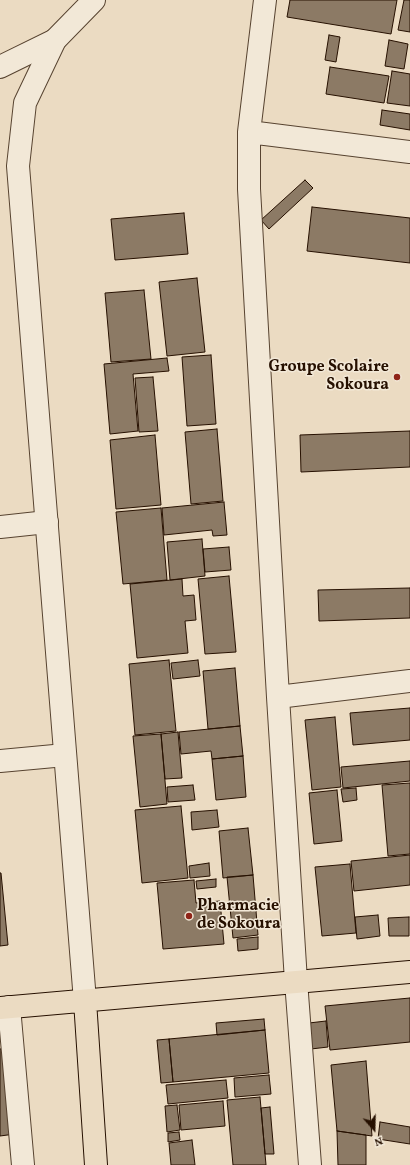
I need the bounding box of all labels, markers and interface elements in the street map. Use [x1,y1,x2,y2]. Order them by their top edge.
place label: Groupe Scolaire Sokoura [269,358,389,396]
marker: Groupe Scolaire Sokoura [392,372,402,382]
place label: Pharmacie de Sokoura [197,897,281,935]
marker: Pharmacie de Sokoura [184,911,194,921]
north arrow [354,1109,394,1149]
text: N [372,1132,385,1149]

